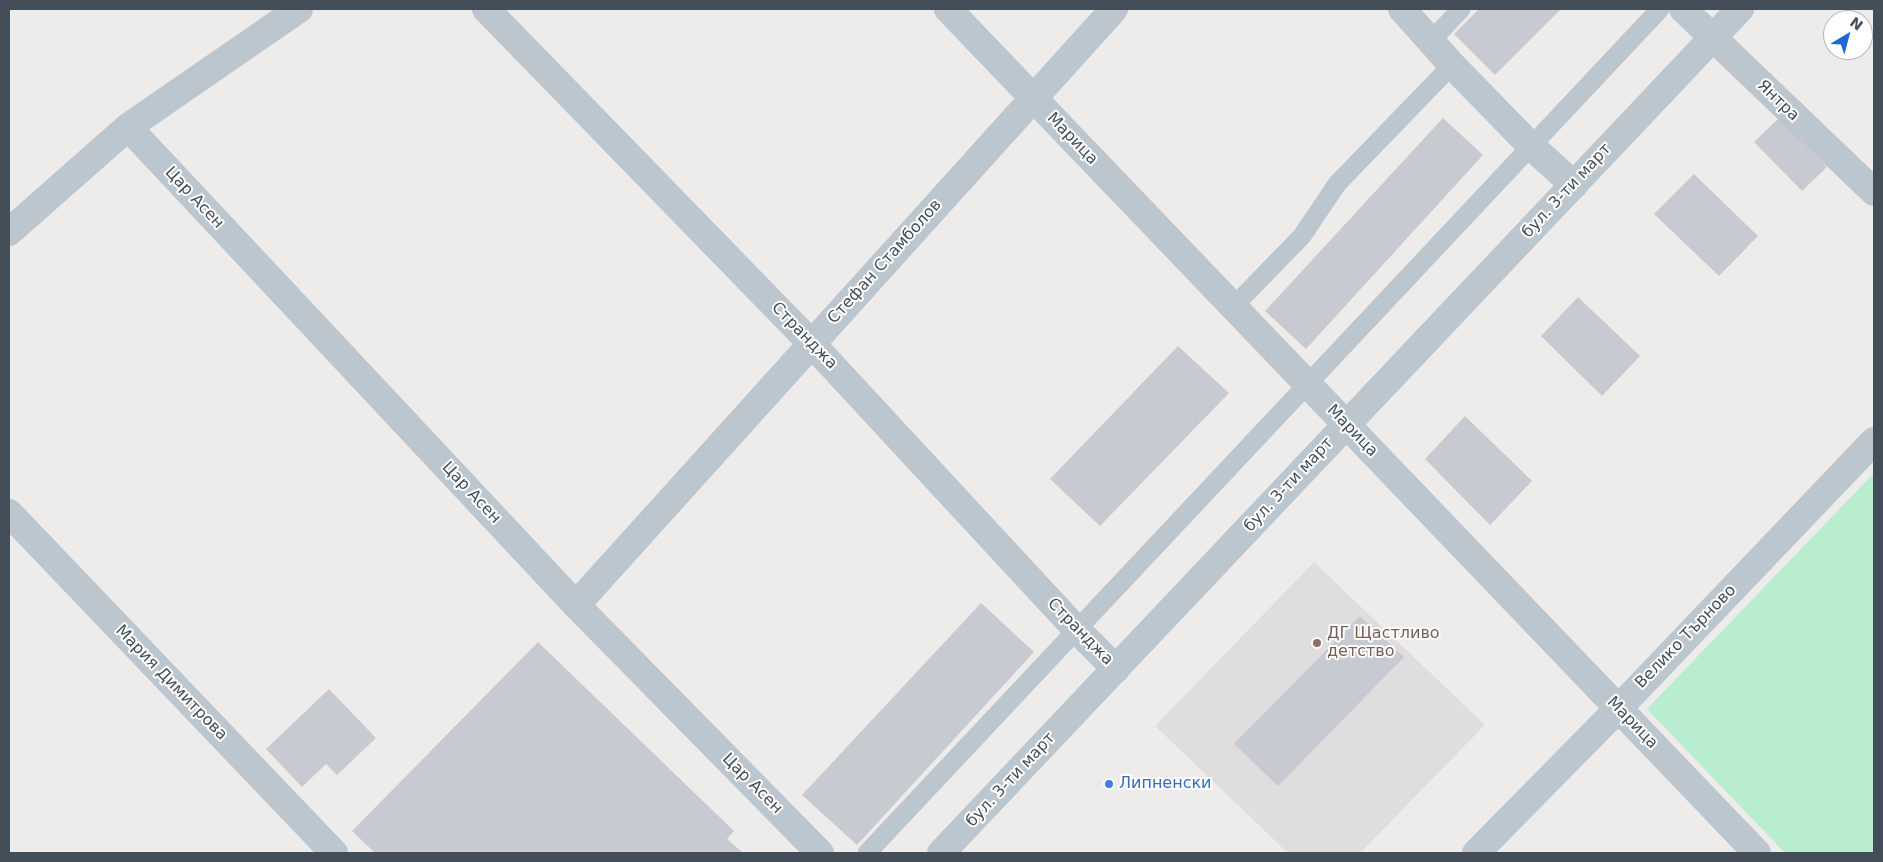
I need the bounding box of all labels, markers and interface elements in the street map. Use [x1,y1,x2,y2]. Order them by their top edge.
north arrow [1823,10,1873,60]
text: N [1847,14,1866,34]
street label: Янтра [1753,76,1803,126]
street label: Марица [1043,109,1101,169]
street label: бул. 3-ти март [1518,140,1616,242]
street label: Цар Асен [161,163,227,233]
street label: Стефан Стамболов [824,196,946,328]
street label: Странджа [767,298,841,374]
street label: Марица [1323,401,1381,461]
street label: бул. 3-ти март [1240,434,1338,536]
street label: Цар Асен [438,458,504,528]
street label: Велико Търново [1632,581,1740,693]
street label: Странджа [1043,594,1117,670]
street label: Мария Димитрова [111,621,231,745]
place label: ДГ Щастливо детство [1327,624,1440,662]
marker: ДГ Щастливо детство [1311,637,1323,649]
street label: Марица [1603,693,1661,753]
street label: бул. 3-ти март [962,729,1060,831]
street label: Цар Асен [718,750,786,818]
place label: Липненски [1119,774,1212,794]
marker: Липненски [1103,778,1115,790]

